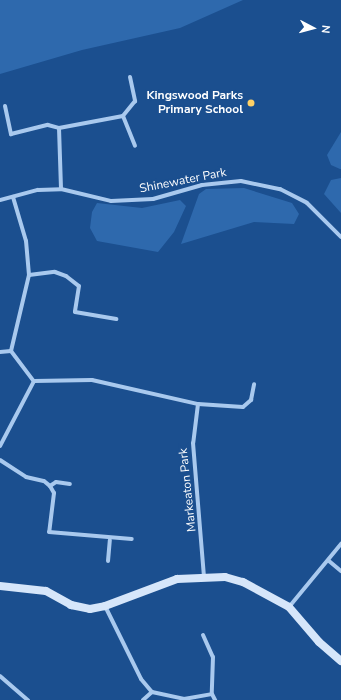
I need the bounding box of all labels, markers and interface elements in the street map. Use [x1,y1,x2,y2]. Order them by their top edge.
north arrow [293,8,333,48]
text: N [318,24,333,34]
place label: Kingswood Parks Primary School [147,89,243,117]
marker: Kingswood Parks Primary School [246,98,256,108]
street label: Shinewater Park [138,166,228,196]
street label: Markeaton Park [176,447,200,533]

